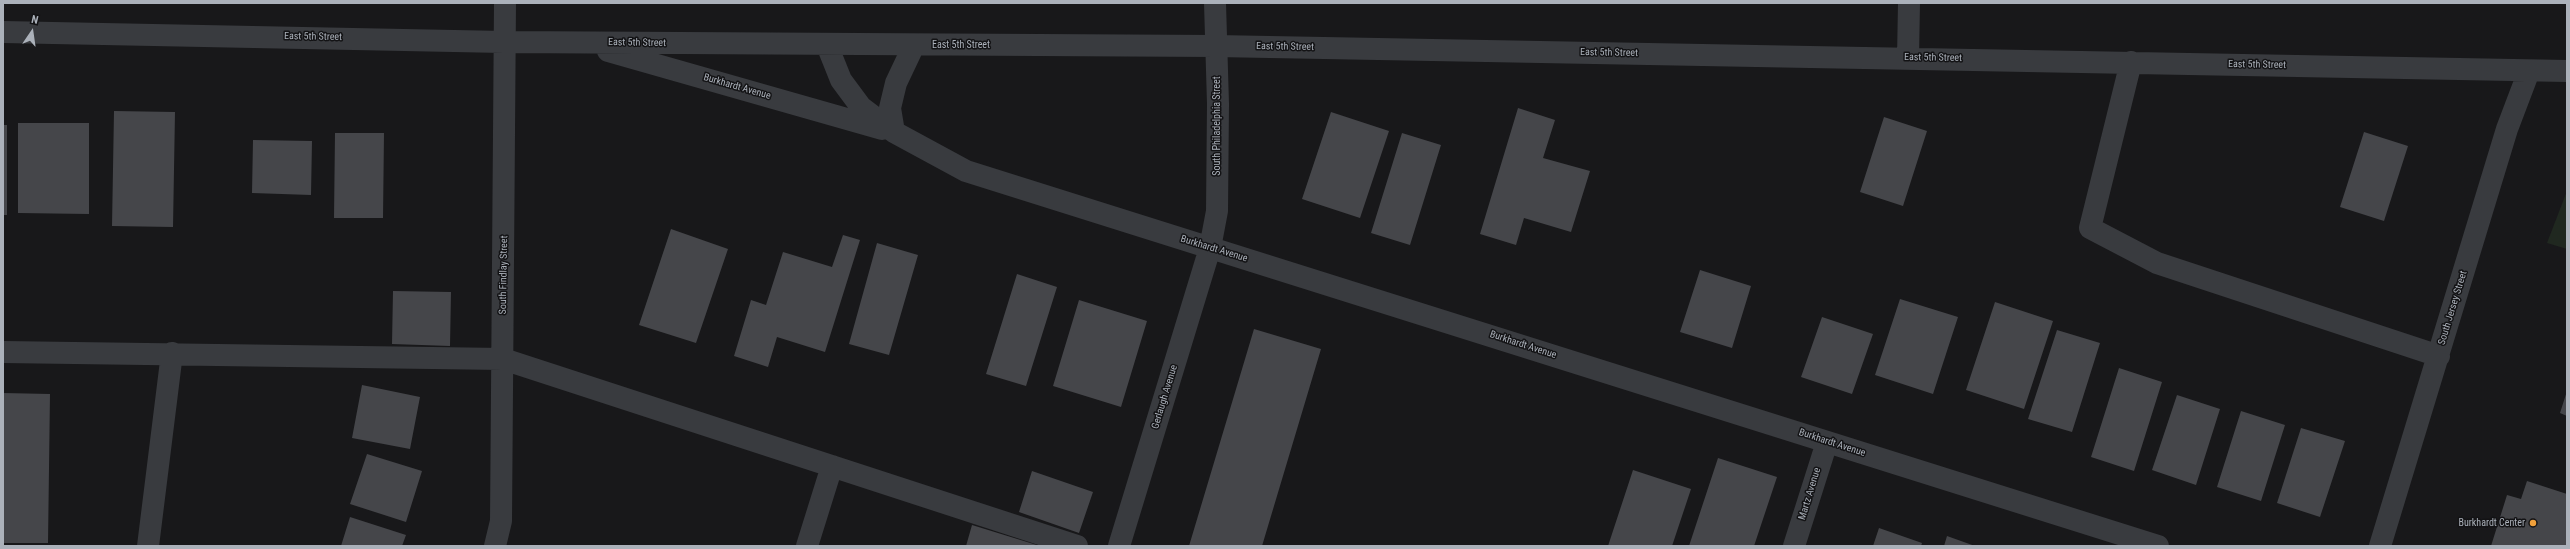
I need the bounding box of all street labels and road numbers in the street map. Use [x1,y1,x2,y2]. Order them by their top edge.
street label: East 5th Street [284,30,342,44]
street label: East 5th Street [608,36,666,50]
street label: East 5th Street [932,39,990,51]
street label: East 5th Street [1256,40,1314,54]
street label: East 5th Street [1580,46,1638,60]
street label: East 5th Street [1904,51,1962,65]
street label: East 5th Street [2228,58,2286,72]
street label: Burkhardt Avenue [702,72,772,102]
street label: South Philadelphia Street [1211,76,1223,176]
street label: Burkhardt Avenue [1179,233,1249,265]
street label: South Findlay Street [497,235,511,315]
street label: South Jersey Street [2436,270,2470,346]
street label: Burkhardt Avenue [1488,329,1558,361]
street label: Gerlaugh Avenue [1150,363,1180,431]
street label: Burkhardt Avenue [1797,427,1867,459]
street label: Martz Avenue [1796,466,1824,522]

